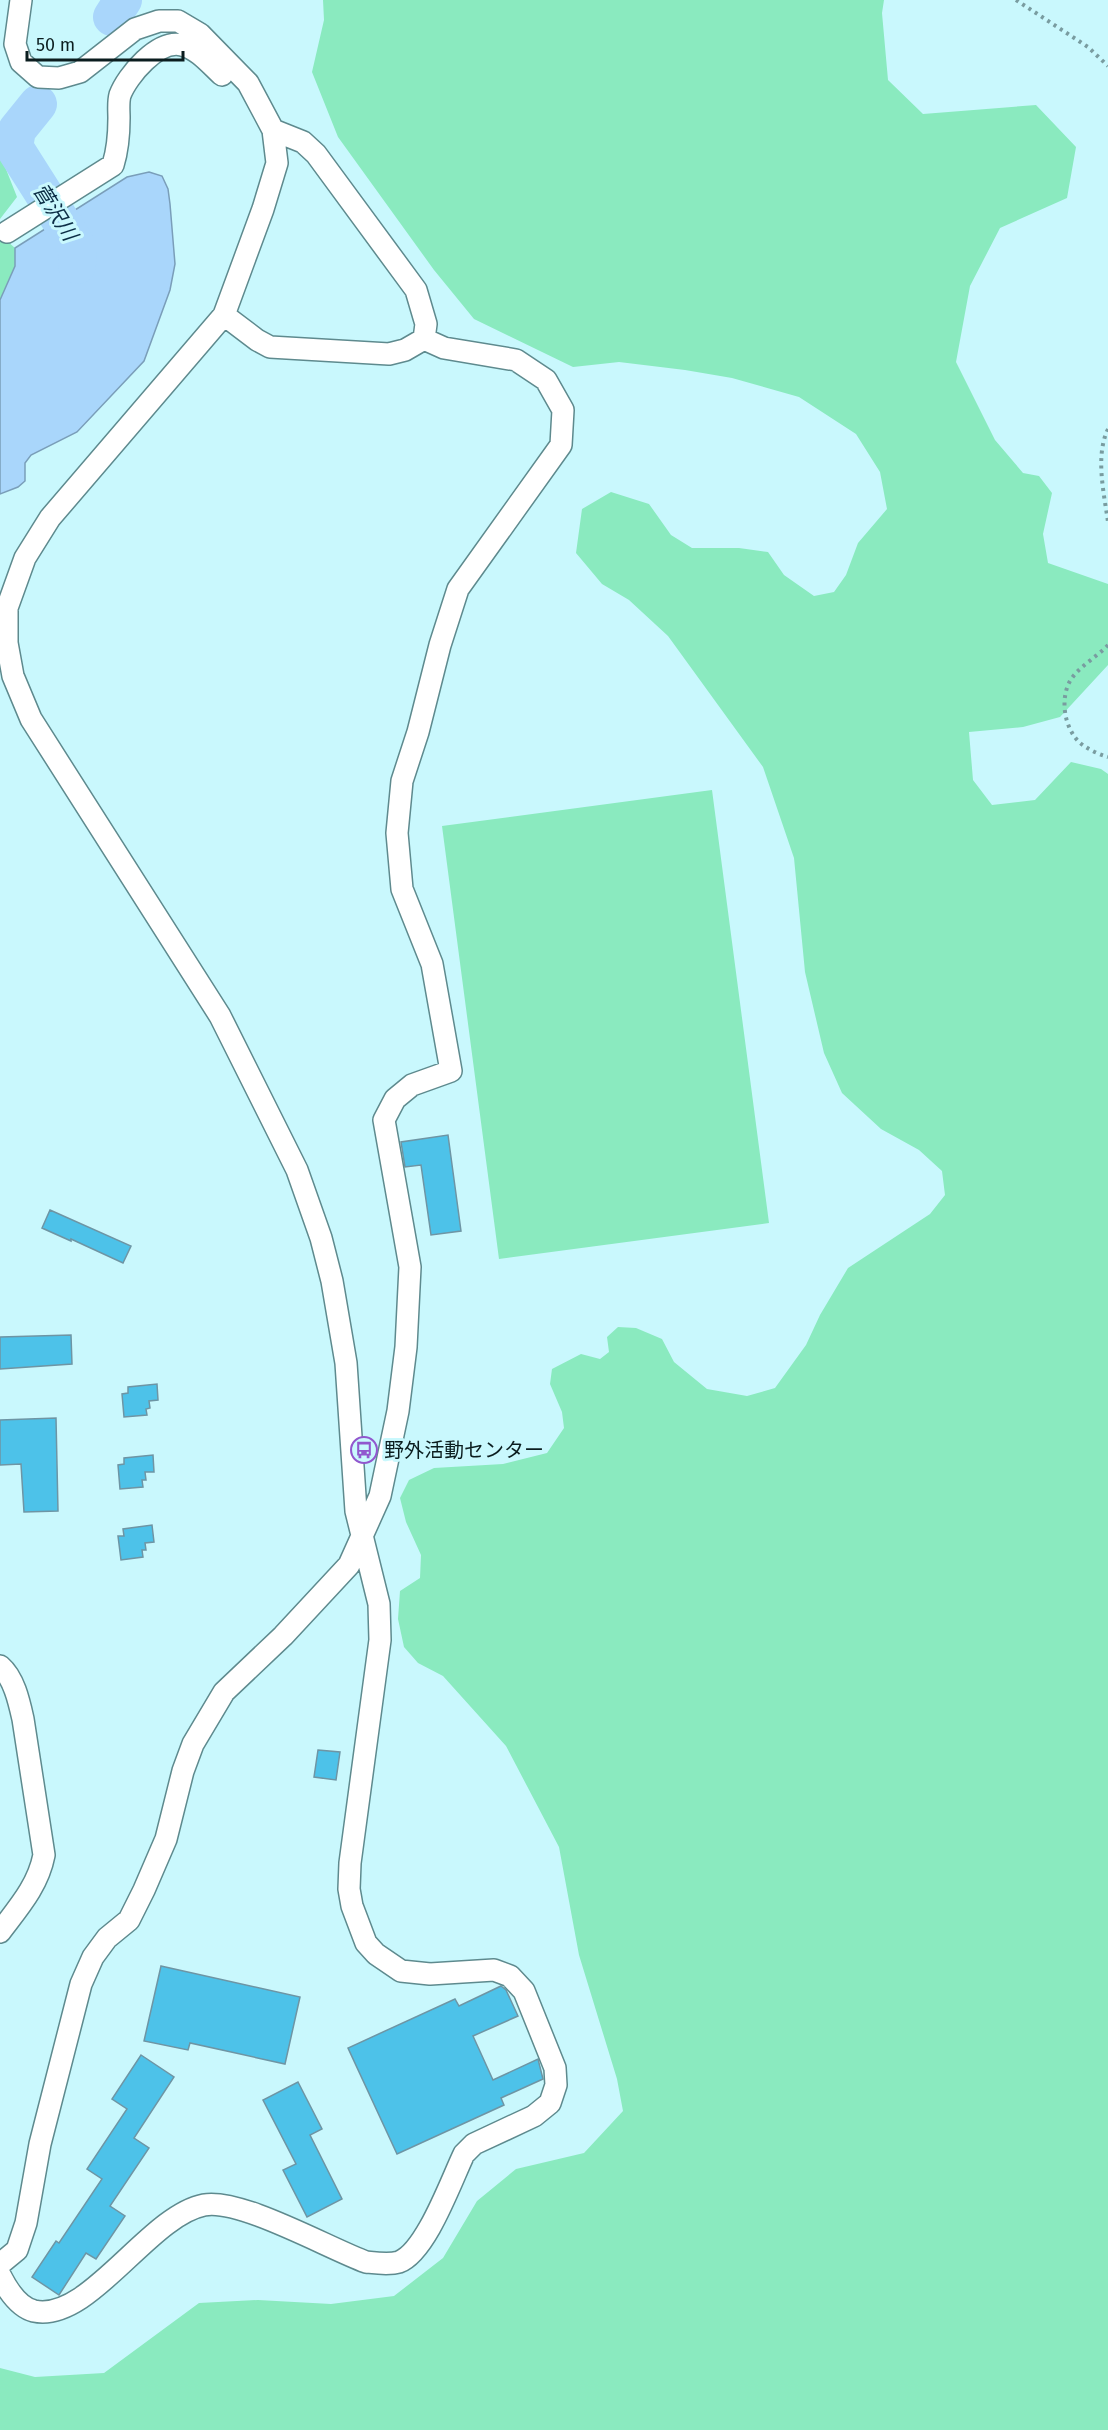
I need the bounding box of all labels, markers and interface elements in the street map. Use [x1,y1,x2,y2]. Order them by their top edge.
scale bar [27,24,183,62]
text: 50 m [36,34,75,56]
water label: 菅沢川 [27,178,84,247]
bus stop icon: 野外活動センター [349,1435,379,1465]
place label: 野外活動センター [384,1438,544,1462]

